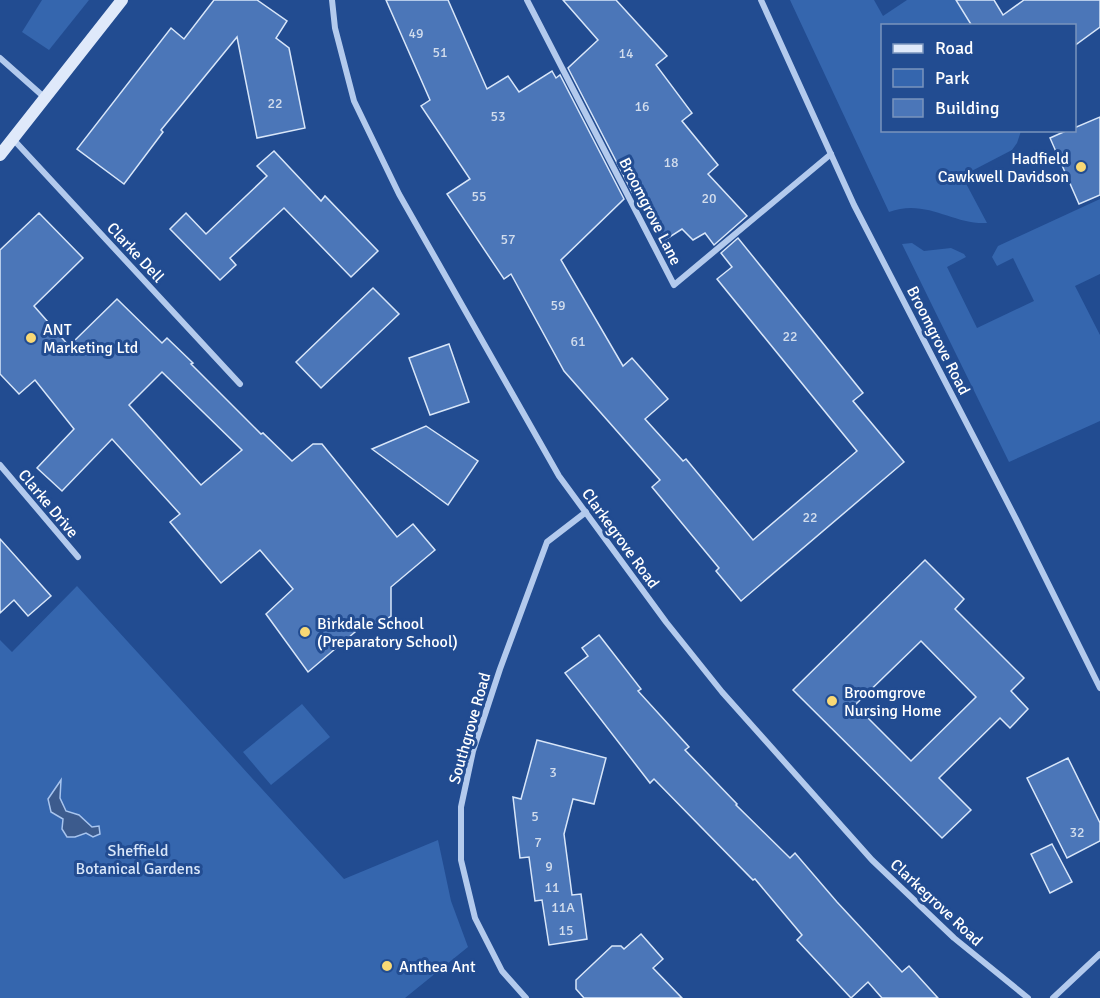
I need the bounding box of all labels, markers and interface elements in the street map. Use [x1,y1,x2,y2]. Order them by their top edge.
legend [881,24,1076,132]
house number: 49 [408,25,424,42]
text: Road [935,37,974,59]
house number: 51 [432,44,448,61]
house number: 14 [618,45,634,62]
text: Park [935,67,970,89]
house number: 22 [267,95,283,112]
text: Building [935,97,999,119]
house number: 16 [634,98,650,115]
house number: 53 [490,108,506,125]
place label: Hadfield Cawkwell Davidson [938,149,1069,187]
street label: Broomgrove Lane [614,154,686,269]
house number: 18 [663,154,679,171]
marker: Hadfield Cawkwell Davidson [1074,160,1088,174]
house number: 55 [471,188,487,205]
house number: 20 [701,190,717,207]
street label: Clarke Dell [102,218,168,287]
house number: 57 [500,231,516,248]
street label: Broomgrove Road [902,283,974,398]
house number: 59 [550,297,566,314]
place label: ANT Marketing Ltd [43,320,138,358]
house number: 22 [782,328,798,345]
marker: ANT Marketing Ltd [24,331,38,345]
house number: 61 [570,333,586,350]
street label: Clarke Drive [14,465,83,542]
street label: Clarkegrove Road [577,485,663,593]
house number: 22 [802,509,818,526]
place label: Birkdale School (Preparatory School) [317,614,458,652]
marker: Birkdale School (Preparatory School) [298,625,312,639]
street label: Southgrove Road [444,670,495,786]
place label: Broomgrove Nursing Home [844,683,941,721]
marker: Broomgrove Nursing Home [825,694,839,708]
house number: 3 [549,764,557,781]
house number: 5 [531,808,539,825]
house number: 32 [1069,824,1085,841]
house number: 7 [534,834,542,851]
park label: Sheffield Botanical Gardens [76,841,200,879]
street label: Clarkegrove Road [886,855,987,951]
house number: 9 [545,858,553,875]
house number: 11 [544,879,560,896]
house number: 11A [551,899,575,916]
house number: 15 [558,922,574,939]
place label: Anthea Ant [399,957,476,977]
marker: Anthea Ant [380,959,394,973]

